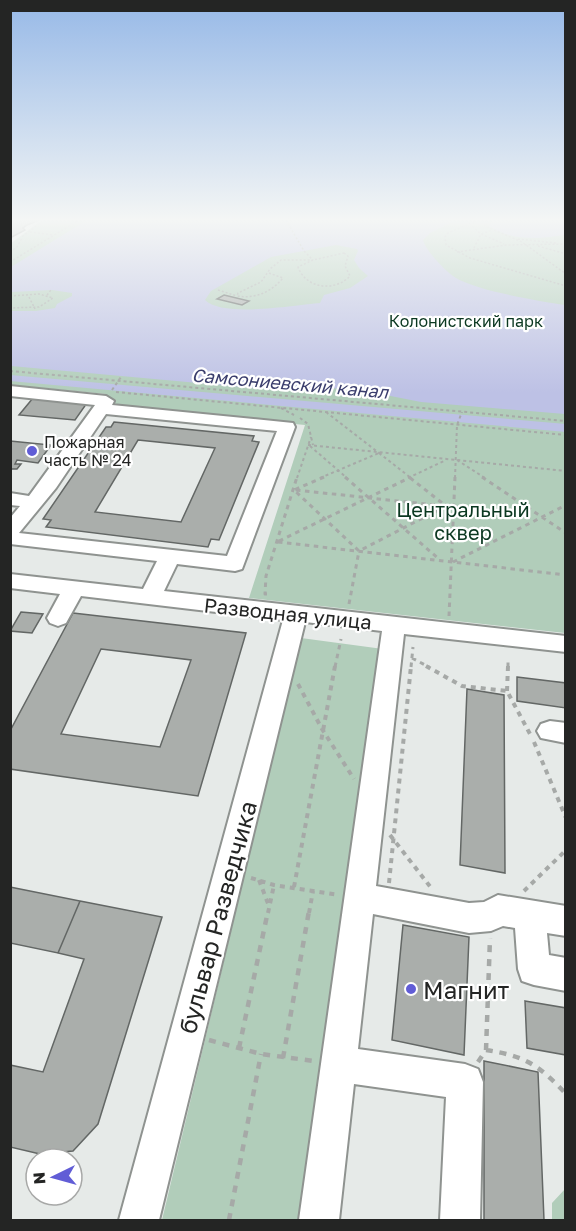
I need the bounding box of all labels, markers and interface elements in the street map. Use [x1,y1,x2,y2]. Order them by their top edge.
park label: Колонистский парк [389,311,543,331]
water label: Самсониевский канал [191,363,391,403]
place label: Пожарная часть № 24 [44,432,131,470]
marker: Пожарная часть № 24 [25,444,39,458]
park label: Центральный сквер [396,497,530,544]
street label: Разводная улица [203,592,373,634]
street label: бульвар Разведчика [172,797,262,1037]
place label: Магнит [423,975,510,1004]
marker: Магнит [404,982,418,996]
north arrow [24,1147,84,1207]
text: N [29,1171,50,1185]

